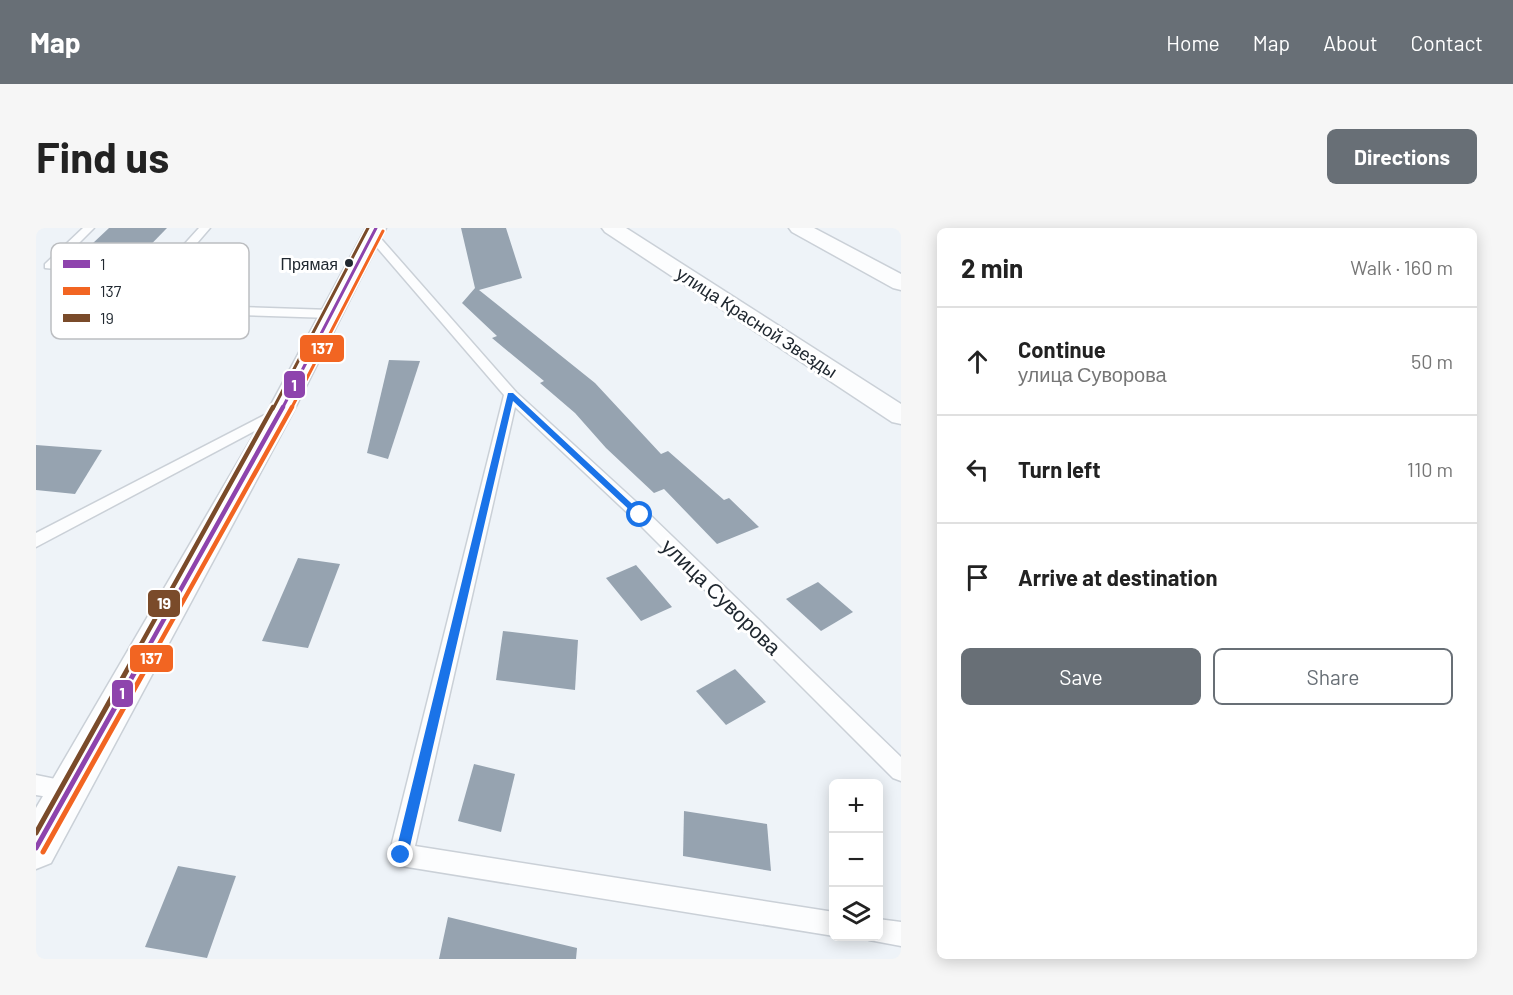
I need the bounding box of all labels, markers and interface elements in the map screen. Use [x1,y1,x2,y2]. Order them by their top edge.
text: Map [30,25,81,59]
text: Home [1166,30,1220,55]
text: Map [1253,30,1290,55]
text: About [1323,30,1378,55]
text: Contact [1411,30,1483,55]
button: Directions [1327,129,1477,184]
text: Find us [36,131,169,181]
legend [51,243,249,339]
text: 2 min [961,252,1023,283]
text: 1 [100,254,106,273]
place label: Прямая [281,254,338,273]
text: Walk · 160 m [1350,255,1453,279]
marker: Прямая [343,257,355,269]
street label: улица Красной Звезды [672,262,842,382]
text: 137 [100,281,122,300]
text: 19 [100,308,114,327]
line badge: 137 [299,334,345,363]
text: Continue [1018,336,1106,362]
text: 137 [311,338,333,357]
icon: ahead [961,345,994,378]
text: 50 m [1411,349,1453,373]
text: улица Суворова [1018,362,1167,386]
line badge: 1 [283,370,306,399]
text: 1 [291,375,297,394]
icon: left [961,453,994,486]
text: Turn left [1018,456,1101,482]
text: 110 m [1407,457,1453,481]
route start [626,501,652,527]
street label: улица Суворова [657,533,787,659]
icon: arrive [961,561,994,594]
text: Arrive at destination [1018,564,1217,590]
line badge: 19 [147,589,181,618]
text: 19 [157,593,171,612]
line badge: 137 [129,644,174,673]
text: 137 [140,648,162,667]
button: Save [961,648,1201,705]
button: Share [1213,648,1453,705]
line badge: 1 [111,679,134,708]
text: 1 [119,683,125,702]
map controls [829,779,883,941]
button: + [829,779,883,833]
button: − [829,833,883,887]
route end [387,841,413,867]
button: layers [829,887,883,941]

